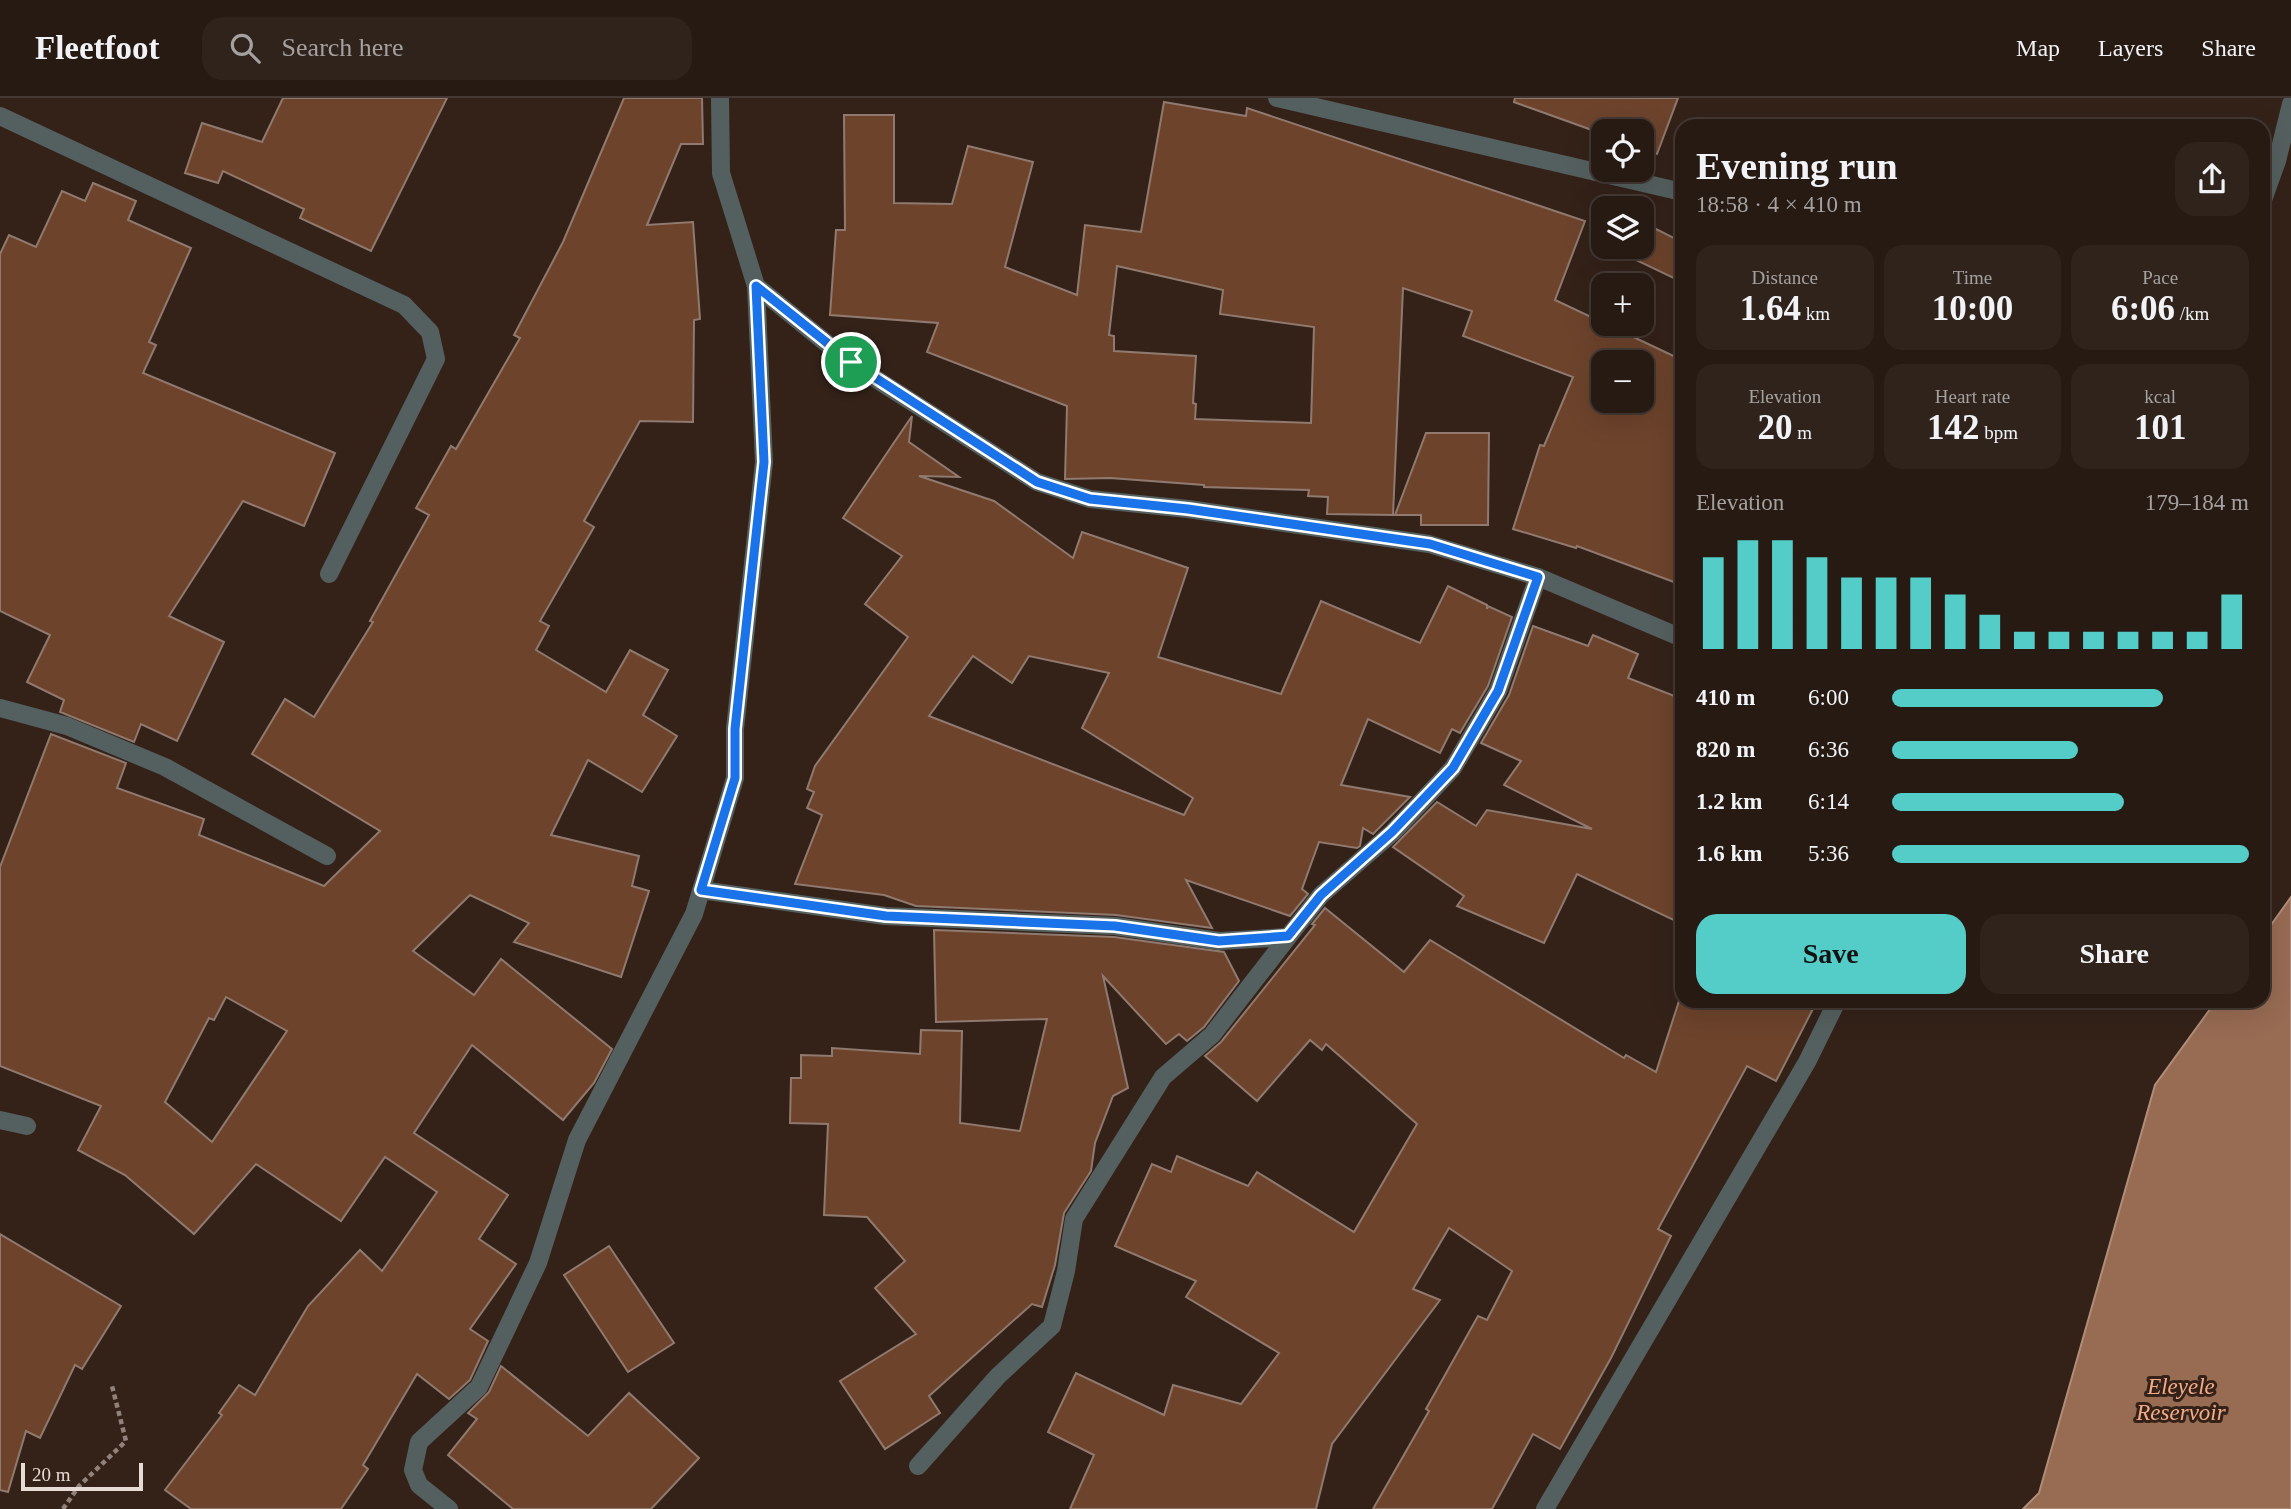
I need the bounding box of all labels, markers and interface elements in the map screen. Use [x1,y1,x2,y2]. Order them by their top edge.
search box [202,17,692,80]
icon: search [226,29,264,67]
text: Fleetfoot [35,30,160,66]
text: Search here [282,33,404,62]
text: Map [2016,35,2060,61]
text: Layers [2098,35,2163,61]
text: Share [2201,35,2256,61]
map controls [1591,119,1654,413]
button: locate [1591,119,1654,182]
button: share [2175,142,2249,216]
text: Evening run [1696,145,1898,187]
text: 18:58 · 4 × 410 m [1696,192,1862,217]
button: layers [1591,196,1654,259]
text: Distance [1752,267,1818,288]
text: Time [1953,267,1992,288]
text: Pace [2142,267,2178,288]
button: + [1591,273,1654,336]
text: 1.64 [1740,289,1801,328]
text: 10:00 [1932,289,2013,328]
text: 6:06 [2111,289,2175,328]
text: km [1801,303,1830,324]
text: /km [2175,303,2209,324]
pin [821,332,881,392]
icon: arrive [832,343,870,381]
button: − [1591,350,1654,413]
text: Elevation [1748,386,1821,407]
text: Heart rate [1935,386,2010,407]
text: kcal [2144,386,2176,407]
text: 20 [1758,408,1793,447]
text: 142 [1927,408,1979,447]
text: 101 [2134,408,2186,447]
text: m [1793,422,1812,443]
text: bpm [1979,422,2018,443]
text: Elevation [1696,490,1784,515]
text: 179–184 m [2145,490,2249,515]
text: 410 m [1696,685,1755,710]
text: 6:00 [1808,685,1849,710]
text: 820 m [1696,737,1755,762]
text: 6:36 [1808,737,1849,762]
text: 1.2 km [1696,789,1762,814]
text: 6:14 [1808,789,1849,814]
text: 1.6 km [1696,841,1762,866]
text: 5:36 [1808,841,1849,866]
button: Save [1696,914,1966,994]
button: Share [1980,914,2249,994]
water label: Eleyele Reservoir [2135,1374,2227,1425]
scale bar [21,1460,144,1492]
text: 20 m [32,1464,71,1485]

